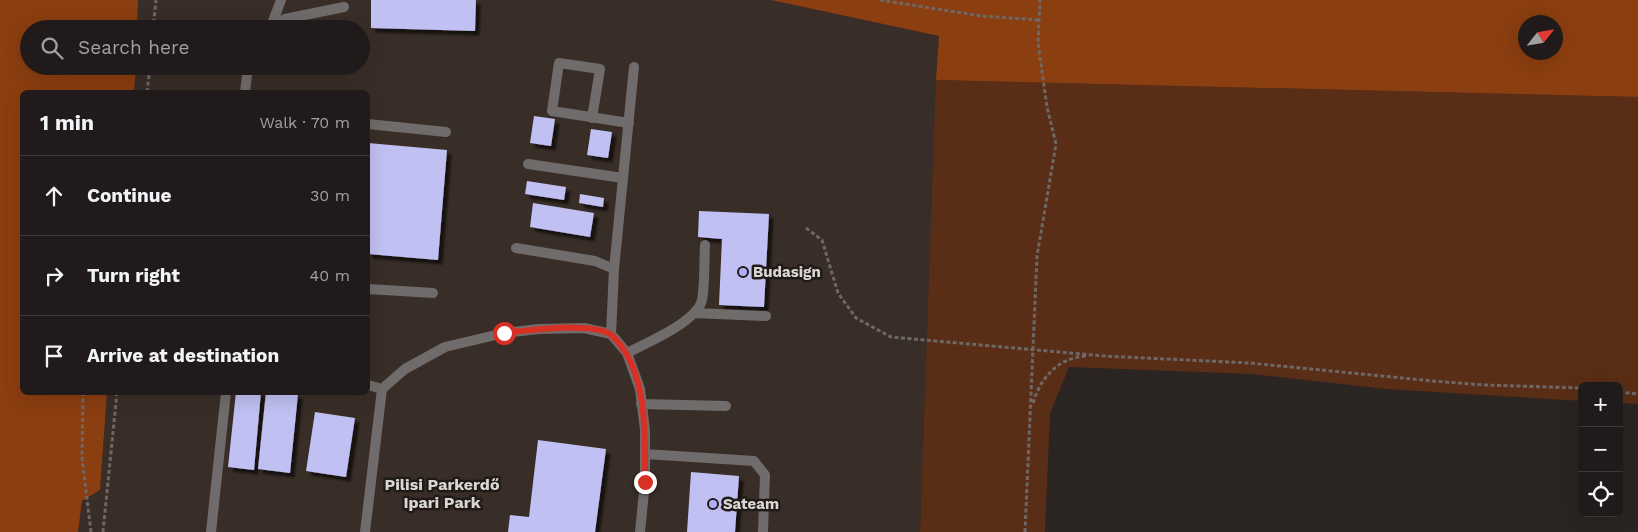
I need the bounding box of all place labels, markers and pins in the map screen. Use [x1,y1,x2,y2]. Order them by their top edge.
place label: Budasign [753,263,821,281]
marker: Budasign [737,266,749,278]
place label: Sateam [723,495,779,513]
marker: Sateam [707,498,719,510]

